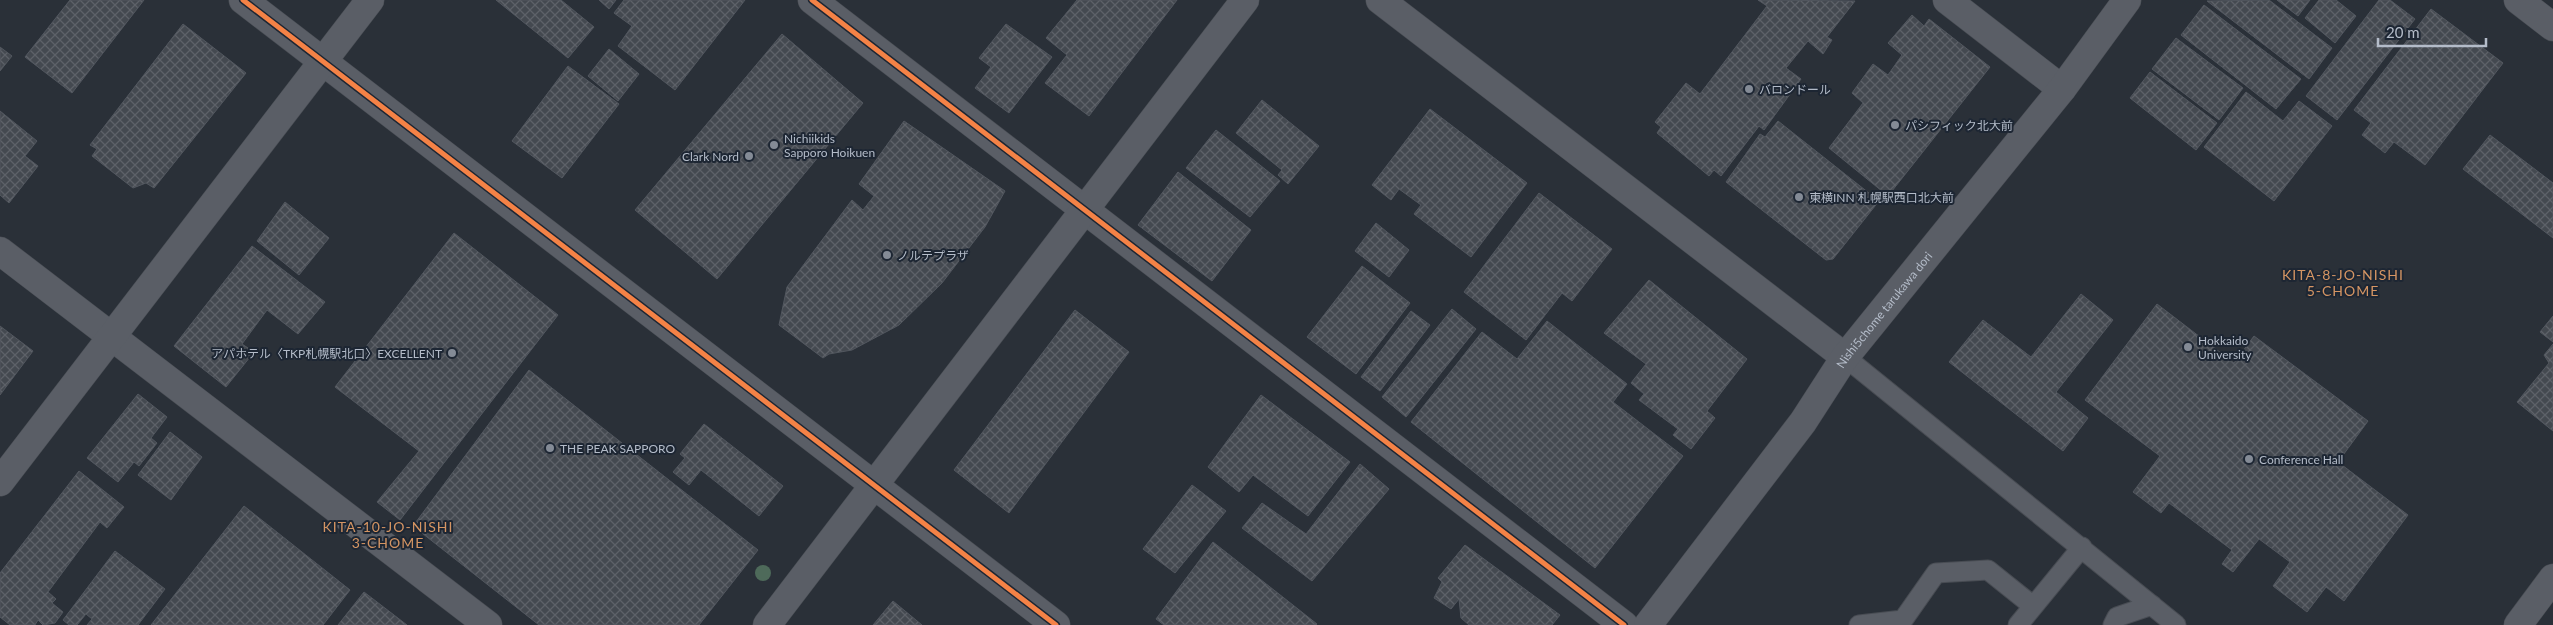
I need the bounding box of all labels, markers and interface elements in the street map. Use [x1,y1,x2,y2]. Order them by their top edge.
scale bar [2378,15,2486,47]
text: 20 m [2386,23,2420,41]
place label: バロンドール [1759,82,1831,97]
marker: バロンドール [1743,83,1755,95]
place label: パシフィック北大前 [1905,118,2013,133]
marker: パシフィック北大前 [1889,119,1901,131]
place label: Nichiikids Sapporo Hoikuen [784,131,875,160]
marker: Nichiikids Sapporo Hoikuen [768,139,780,151]
place label: Clark Nord [682,149,739,164]
marker: Clark Nord [743,150,755,162]
place label: 東横INN 札幌駅西口北大前 [1809,190,1954,205]
marker: 東横INN 札幌駅西口北大前 [1793,191,1805,203]
place label: ノルテプラザ [897,248,969,263]
street label: Nishi5chome tarukawa dori [1833,248,1935,371]
marker: ノルテプラザ [881,249,893,261]
district label: KITA-8-JO-NISHI 5-CHOME [2282,266,2404,299]
place label: Hokkaido University [2198,333,2252,362]
marker: Hokkaido University [2182,341,2194,353]
place label: アパホテル〈TKP札幌駅北口〉EXCELLENT [211,346,442,361]
marker: アパホテル〈TKP札幌駅北口〉EXCELLENT [446,347,458,359]
place label: THE PEAK SAPPORO [560,441,675,456]
marker: THE PEAK SAPPORO [544,442,556,454]
place label: Conference Hall [2259,452,2343,467]
marker: Conference Hall [2243,453,2255,465]
district label: KITA-10-JO-NISHI 3-CHOME [323,518,453,551]

